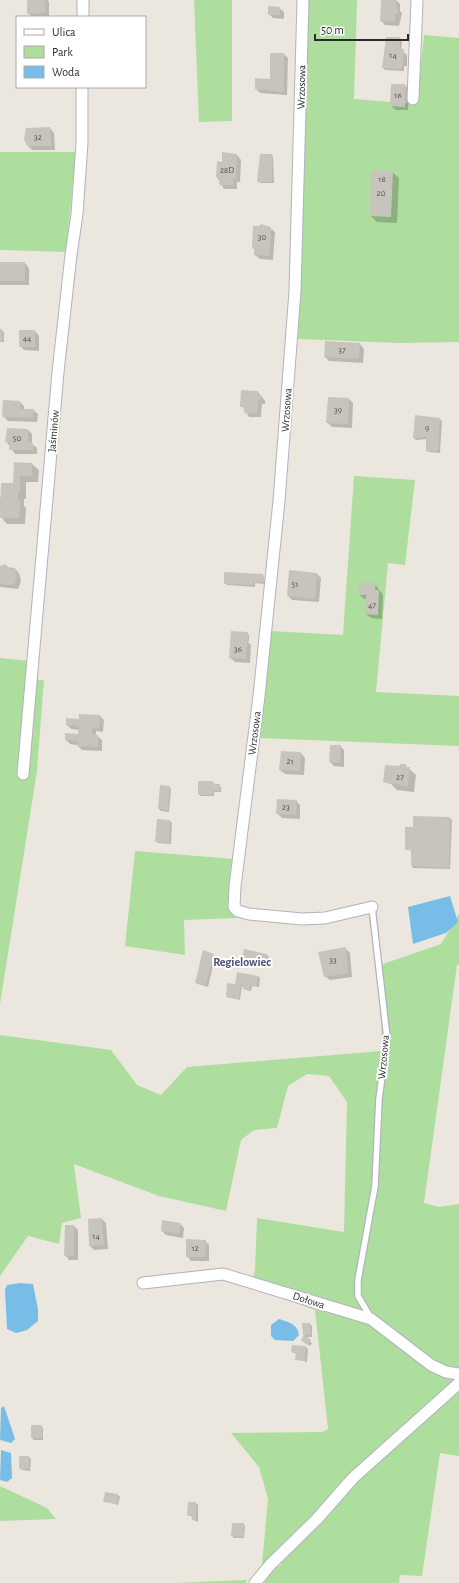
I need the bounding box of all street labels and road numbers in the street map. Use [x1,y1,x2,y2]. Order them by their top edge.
street label: Wrzosowa [296,65,307,109]
street label: Wrzosowa [279,388,294,433]
street label: Jaśminów [46,409,61,453]
street label: Wrzosowa [246,710,263,756]
street label: Wrzosowa [376,1035,391,1080]
street label: Dołowa [291,1290,326,1311]

